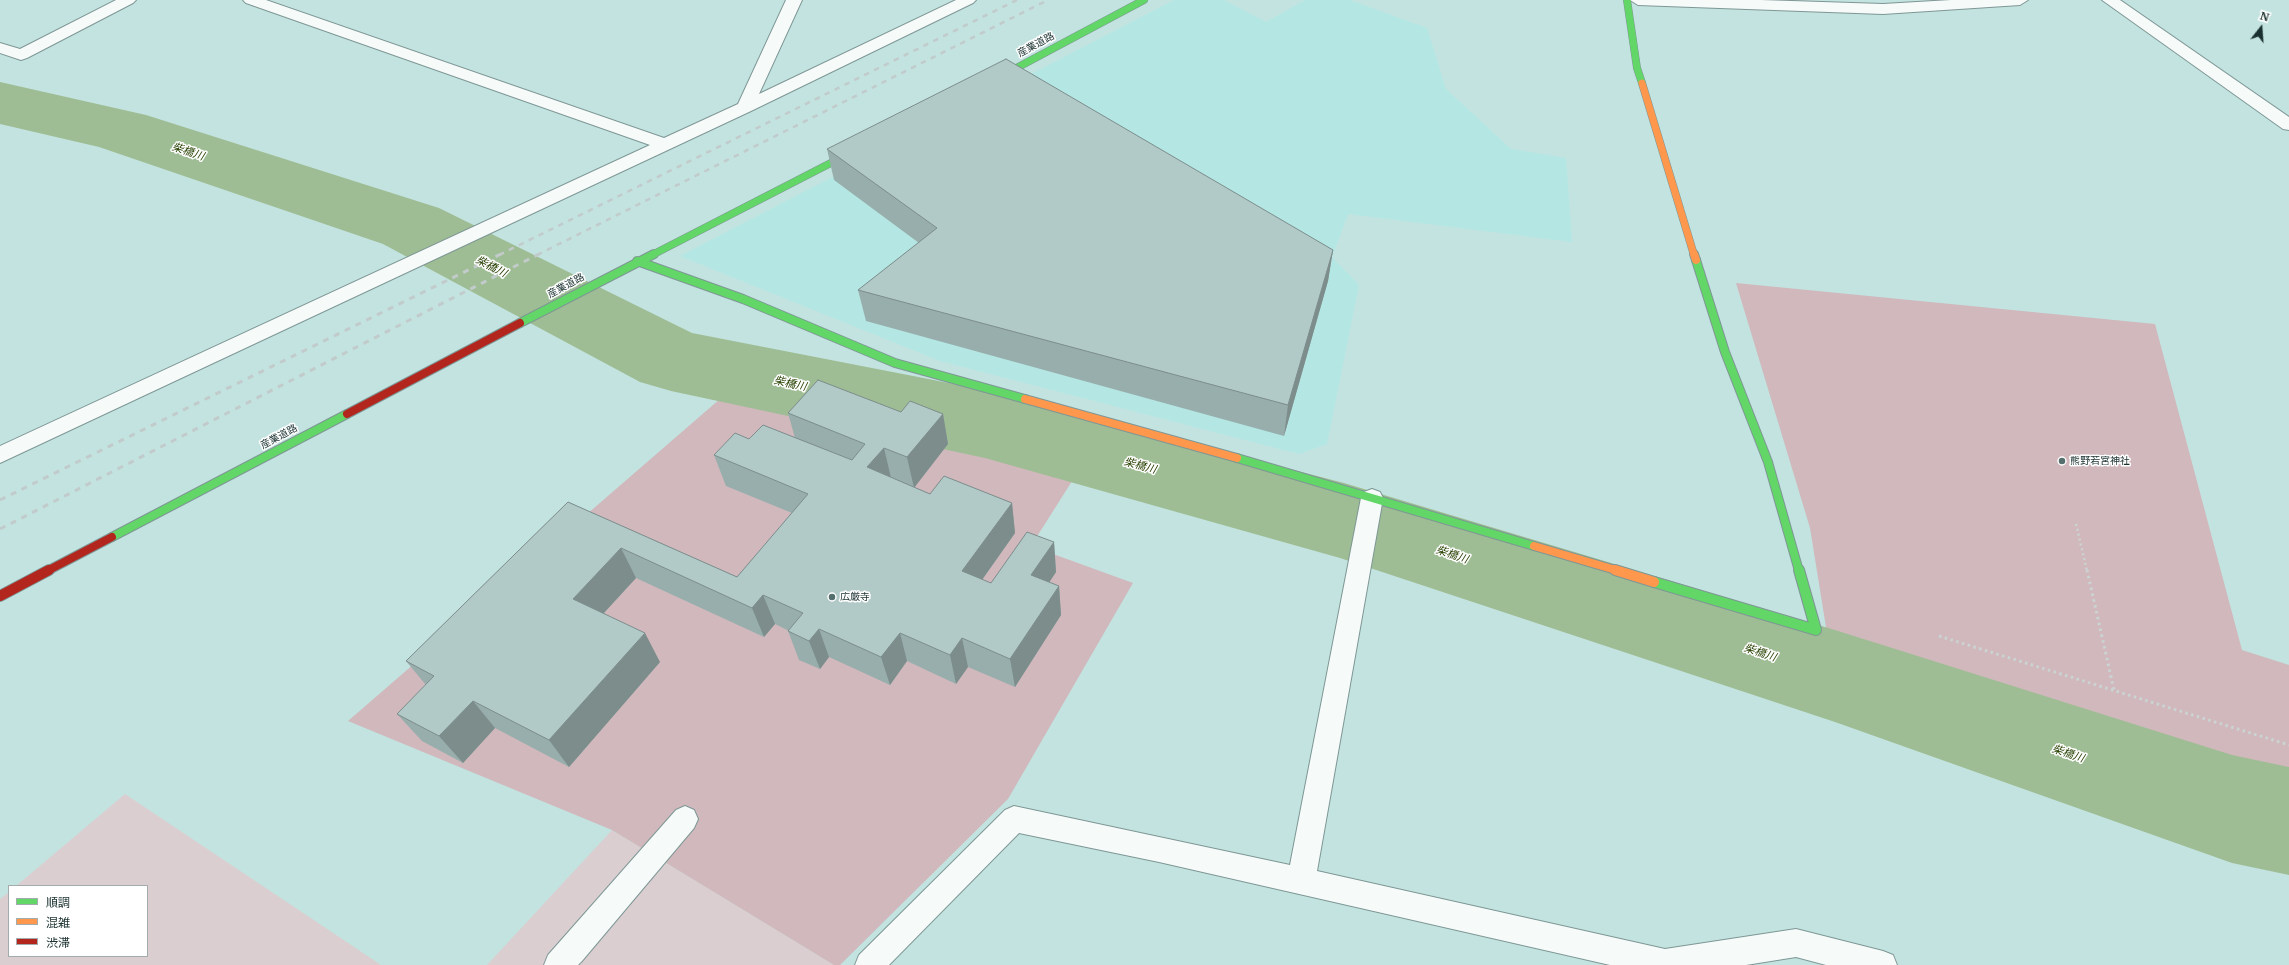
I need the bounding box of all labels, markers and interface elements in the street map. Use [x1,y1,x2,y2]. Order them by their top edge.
north arrow [2241,8,2281,48]
text: N [2258,9,2271,24]
street label: 産業道路 [1016,30,1056,60]
water label: 柴橋川 [170,141,206,163]
water label: 柴橋川 [473,254,509,280]
street label: 産業道路 [546,271,586,301]
water label: 柴橋川 [772,374,808,394]
street label: 産業道路 [259,422,299,452]
water label: 柴橋川 [1122,455,1158,477]
place label: 熊野若宮神社 [2070,455,2130,467]
marker: 熊野若宮神社 [2057,456,2067,466]
water label: 柴橋川 [1434,544,1470,566]
place label: 広厳寺 [840,591,870,603]
marker: 広厳寺 [827,592,837,602]
water label: 柴橋川 [1742,642,1778,664]
water label: 柴橋川 [2050,743,2086,765]
legend [8,885,148,957]
text: 順調 [46,895,70,910]
text: 混雑 [46,915,70,930]
text: 渋滞 [46,935,70,950]

